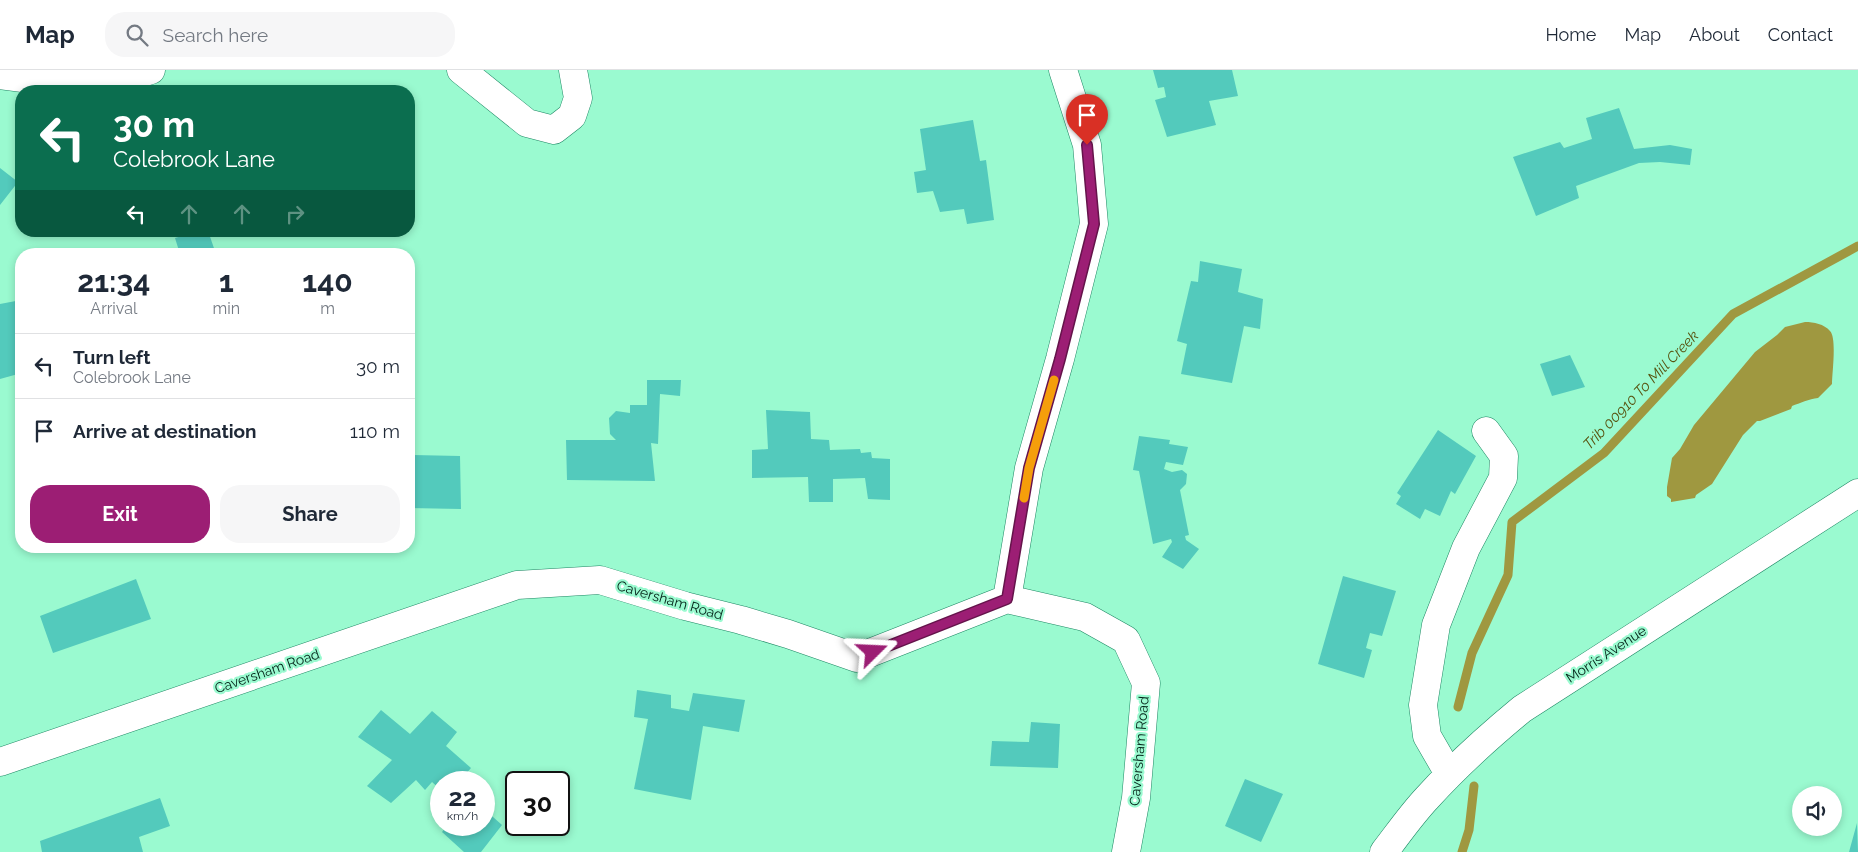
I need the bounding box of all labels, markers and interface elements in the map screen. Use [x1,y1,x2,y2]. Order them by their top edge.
search box [105,12,455,57]
text: Map [25,20,75,49]
icon: search [123,21,151,49]
text: Search here [163,24,268,46]
text: Home [1545,24,1596,45]
text: Map [1624,24,1661,45]
text: About [1689,24,1740,45]
text: Contact [1768,24,1833,45]
pin [1066,94,1108,145]
icon: arrive [1073,101,1101,129]
text: 30 m [113,104,195,145]
icon: left [30,105,95,170]
text: Colebrook Lane [113,146,275,172]
icon: left [122,200,150,228]
icon: ahead [175,200,203,228]
icon: ahead [228,200,256,228]
icon: right [281,200,309,228]
text: 21:34 [77,264,150,299]
text: 1 [219,264,234,299]
text: 140 [302,264,353,299]
text: Arrival [90,299,137,318]
text: min [213,299,240,318]
text: m [320,299,335,318]
water label: Trib 00910 To Mill Creek [1579,327,1703,453]
text: Turn left [73,346,150,368]
icon: left [30,352,58,380]
text: 30 m [356,355,400,377]
text: Colebrook Lane [73,368,191,387]
icon: arrive [30,417,58,445]
text: Arrive at destination [73,420,257,442]
text: 110 m [350,420,400,442]
button: Exit [30,485,210,543]
button: Share [220,485,400,543]
street label: Caversham Road [615,577,725,623]
street label: Morris Avenue [1563,622,1649,686]
position arrow [846,625,898,677]
street label: Caversham Road [212,646,322,696]
street label: Caversham Road [1126,696,1152,806]
speed limit sign: 30 [505,771,570,836]
text: 22 [448,782,477,812]
map controls [1792,786,1842,836]
button: sound [1792,786,1842,836]
text: km/h [447,809,478,823]

